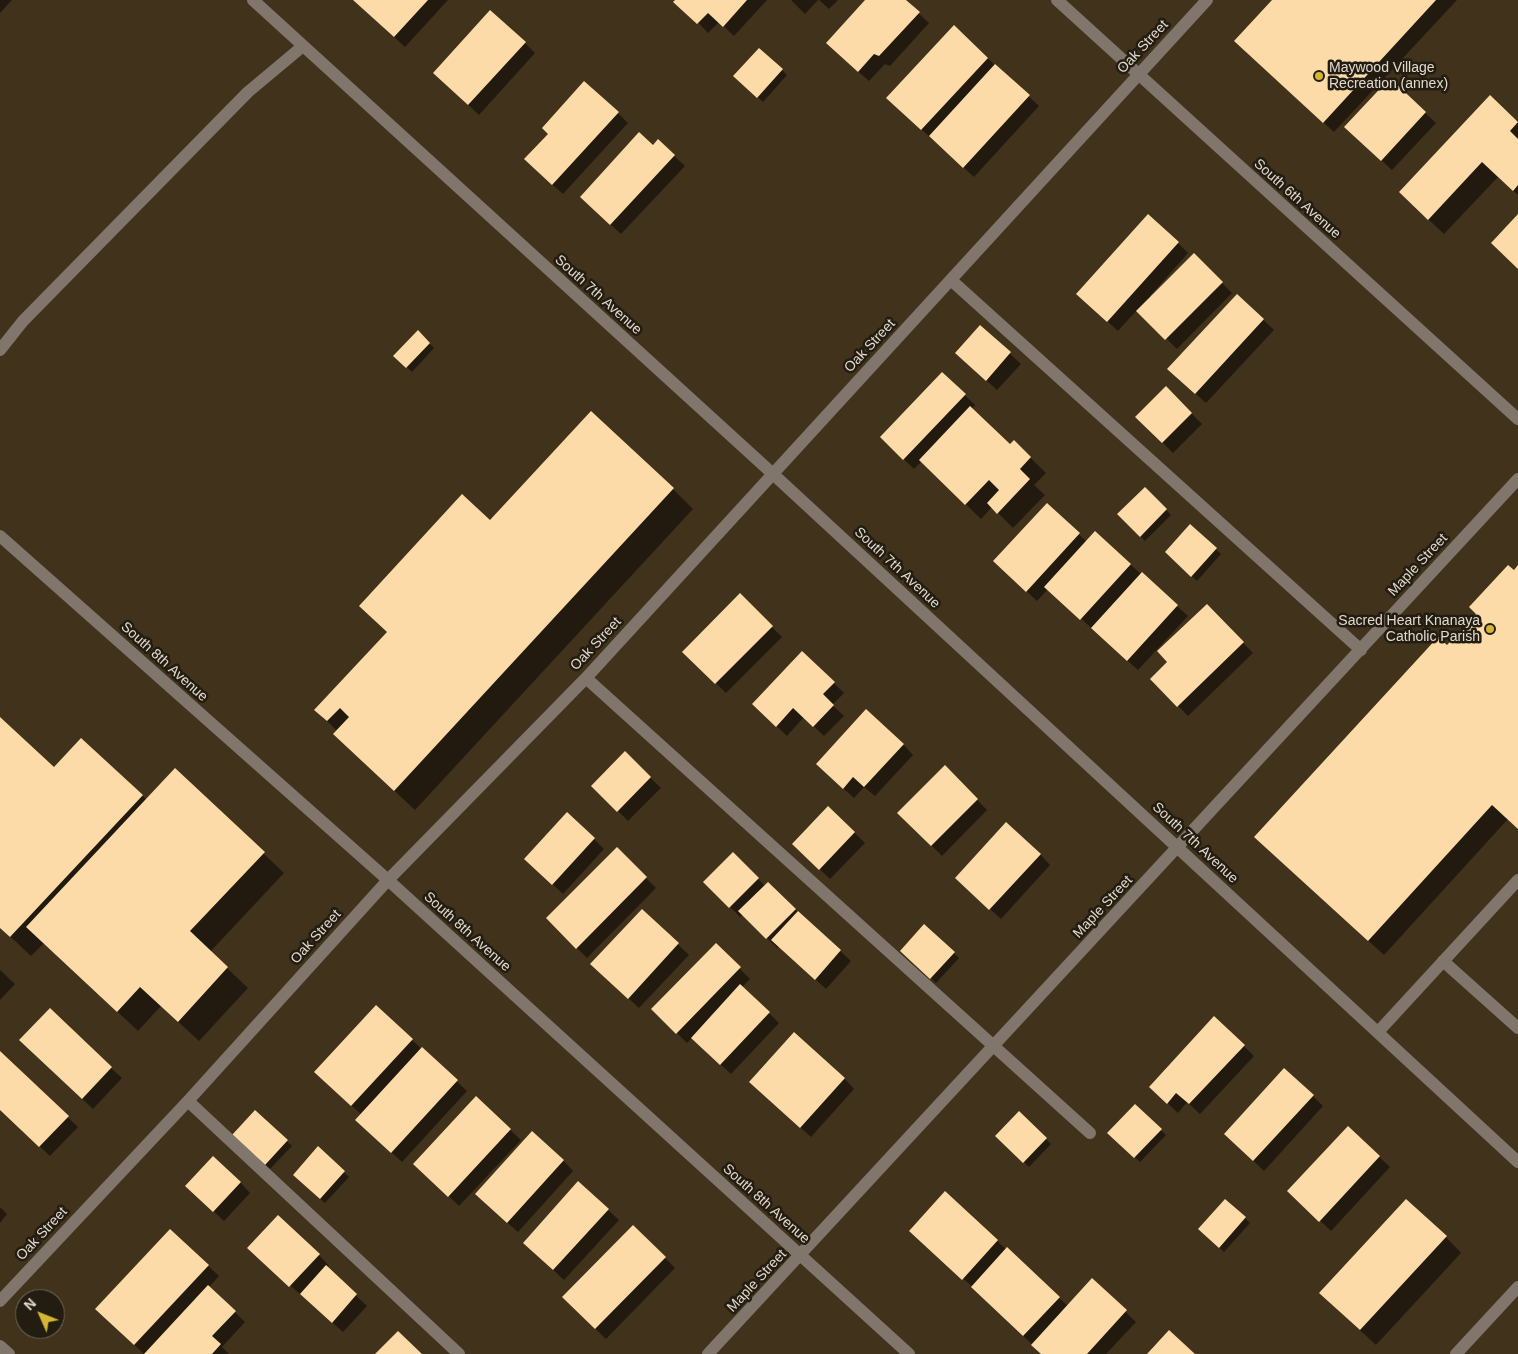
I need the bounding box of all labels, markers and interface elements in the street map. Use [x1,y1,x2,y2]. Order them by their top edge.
street label: Oak Street [1114,17,1172,77]
place label: Maywood Village Recreation (annex) [1329,60,1448,92]
marker: Maywood Village Recreation (annex) [1313,70,1325,82]
street label: South 6th Avenue [1250,156,1344,242]
street label: South 7th Avenue [551,252,645,338]
street label: Oak Street [841,316,899,376]
street label: South 7th Avenue [851,524,943,612]
street label: Maple Street [1385,530,1451,600]
place label: Sacred Heart Knanaya Catholic Parish [1338,613,1480,646]
street label: Oak Street [567,614,625,674]
street label: South 8th Avenue [117,619,211,705]
marker: Sacred Heart Knanaya Catholic Parish [1484,623,1496,635]
street label: South 7th Avenue [1149,799,1241,887]
street label: Maple Street [1070,872,1136,942]
street label: South 8th Avenue [420,889,514,975]
street label: Oak Street [287,907,345,967]
street label: South 8th Avenue [719,1161,813,1247]
street label: Oak Street [13,1204,71,1264]
street label: Maple Street [724,1246,790,1316]
north arrow [15,1289,65,1339]
text: N [21,1295,39,1313]

